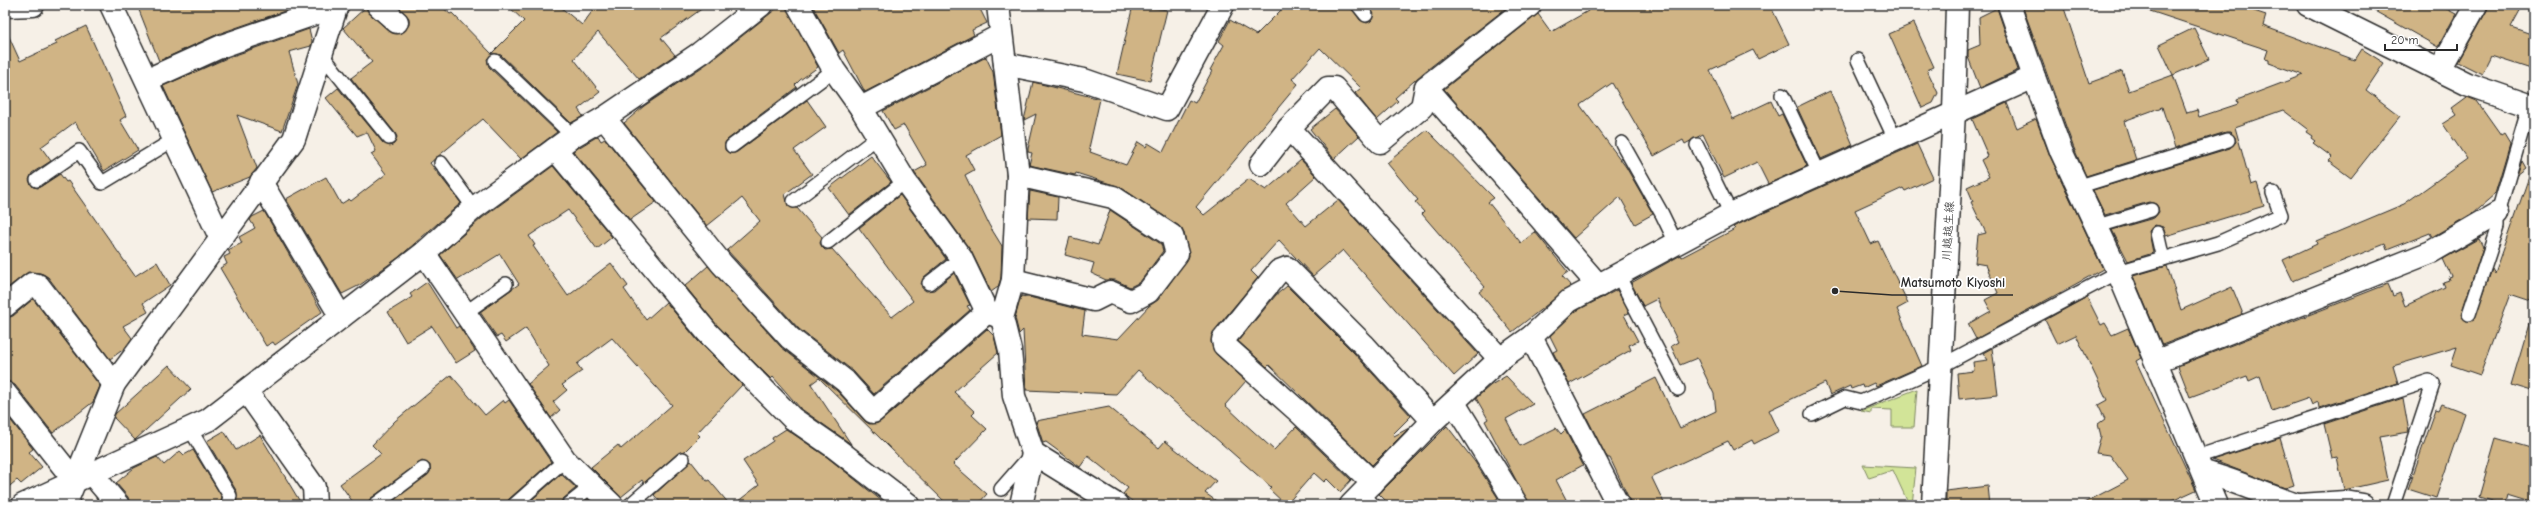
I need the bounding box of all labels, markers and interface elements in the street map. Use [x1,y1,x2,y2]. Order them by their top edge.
scale bar [2385,26,2457,52]
text: 20 m [2391,33,2419,47]
street label: 川越越生線 [1939,201,1957,261]
callout: Matsumoto Kiyoshi [1892,270,2013,295]
text: Matsumoto Kiyoshi [1901,275,2005,290]

